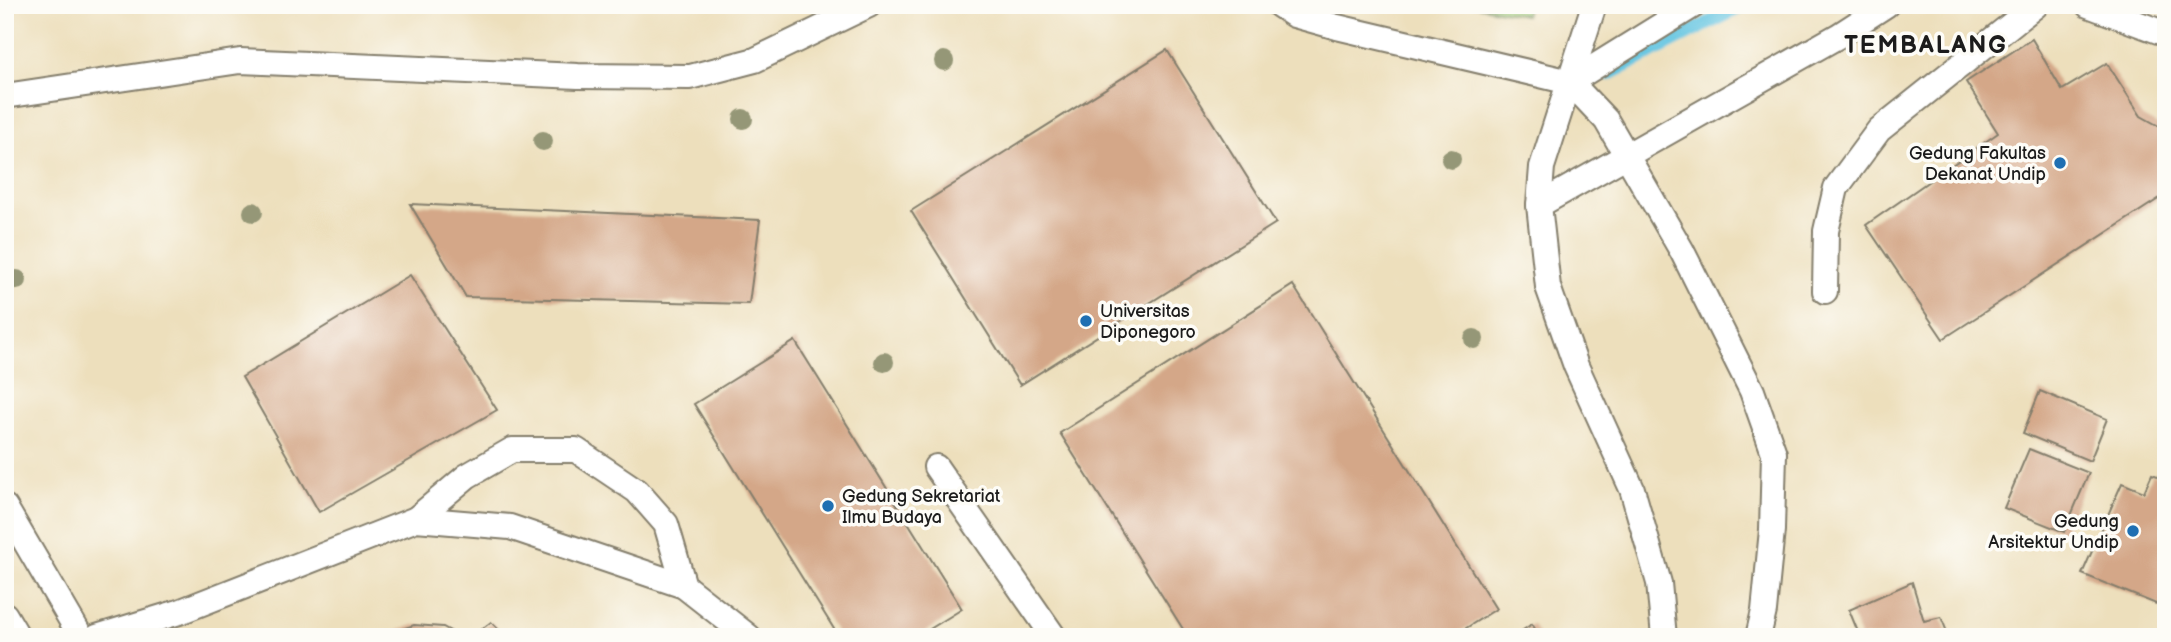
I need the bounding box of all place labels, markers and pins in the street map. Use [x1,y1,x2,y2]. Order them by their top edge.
place label: Gedung Fakultas Dekanat Undip [1909,143,2046,185]
marker: Gedung Fakultas Dekanat Undip [2052,155,2068,171]
place label: Universitas Diponegoro [1100,301,1196,343]
marker: Universitas Diponegoro [1078,313,1094,329]
place label: Gedung Sekretariat Ilmu Budaya [842,486,1001,528]
marker: Gedung Sekretariat Ilmu Budaya [820,498,836,514]
place label: Gedung Arsitektur Undip [1988,511,2119,553]
marker: Gedung Arsitektur Undip [2125,523,2141,539]

